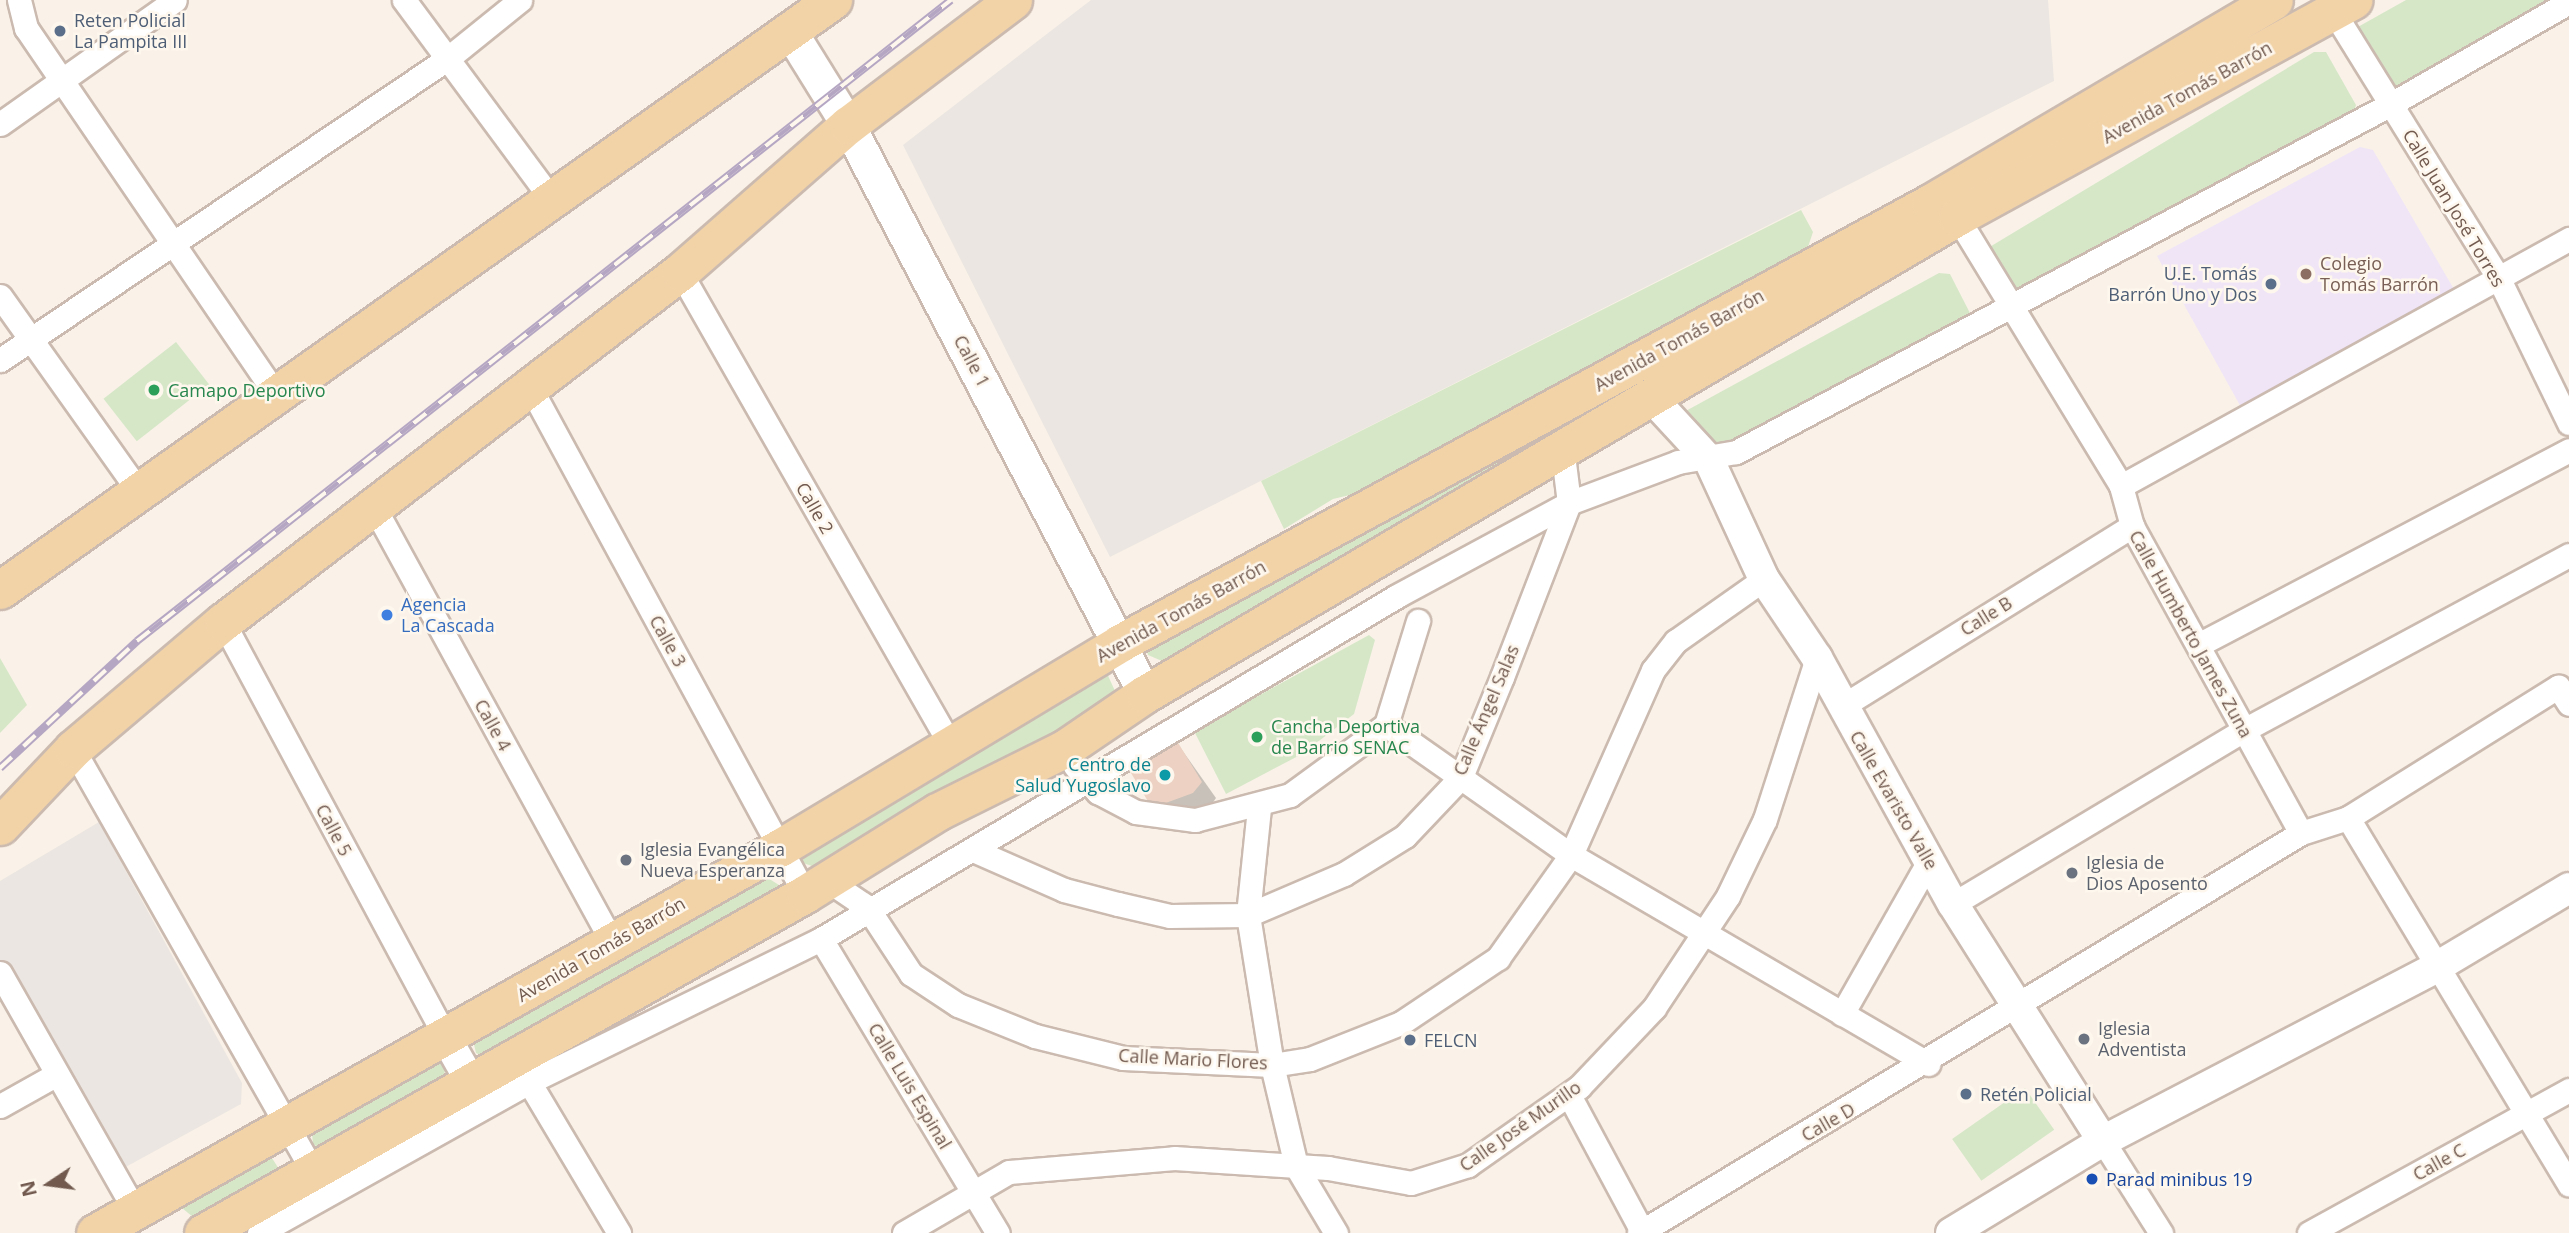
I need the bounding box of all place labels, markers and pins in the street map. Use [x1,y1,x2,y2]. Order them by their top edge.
place label: Reten Policial La Pampita III [74,10,187,52]
marker: Reten Policial La Pampita III [52,23,68,39]
place label: Colegio Tomás Barrón [2320,253,2439,296]
place label: U.E. Tomás Barrón Uno y Dos [2108,263,2257,306]
marker: Colegio Tomás Barrón [2298,266,2314,282]
marker: U.E. Tomás Barrón Uno y Dos [2263,276,2279,292]
place label: Camapo Deportivo [168,379,326,401]
marker: Camapo Deportivo [146,382,162,398]
place label: Agencia La Cascada [401,594,495,636]
marker: Agencia La Cascada [379,607,395,623]
place label: Cancha Deportiva de Barrio SENAC [1271,716,1420,758]
marker: Cancha Deportiva de Barrio SENAC [1249,729,1265,745]
place label: Centro de Salud Yugoslavo [1015,754,1151,796]
marker: Centro de Salud Yugoslavo [1157,767,1173,783]
place label: Iglesia Evangélica Nueva Esperanza [640,839,785,882]
marker: Iglesia Evangélica Nueva Esperanza [618,852,634,868]
place label: Iglesia de Dios Aposento [2086,852,2208,894]
marker: Iglesia de Dios Aposento [2064,865,2080,881]
place label: Iglesia Adventista [2098,1018,2186,1060]
place label: FELCN [1424,1029,1478,1051]
marker: Iglesia Adventista [2076,1031,2092,1047]
marker: FELCN [1402,1032,1418,1048]
place label: Retén Policial [1980,1083,2092,1105]
marker: Retén Policial [1958,1086,1974,1102]
place label: Parad minibus 19 [2106,1168,2253,1190]
marker: Parad minibus 19 [2084,1171,2100,1187]

